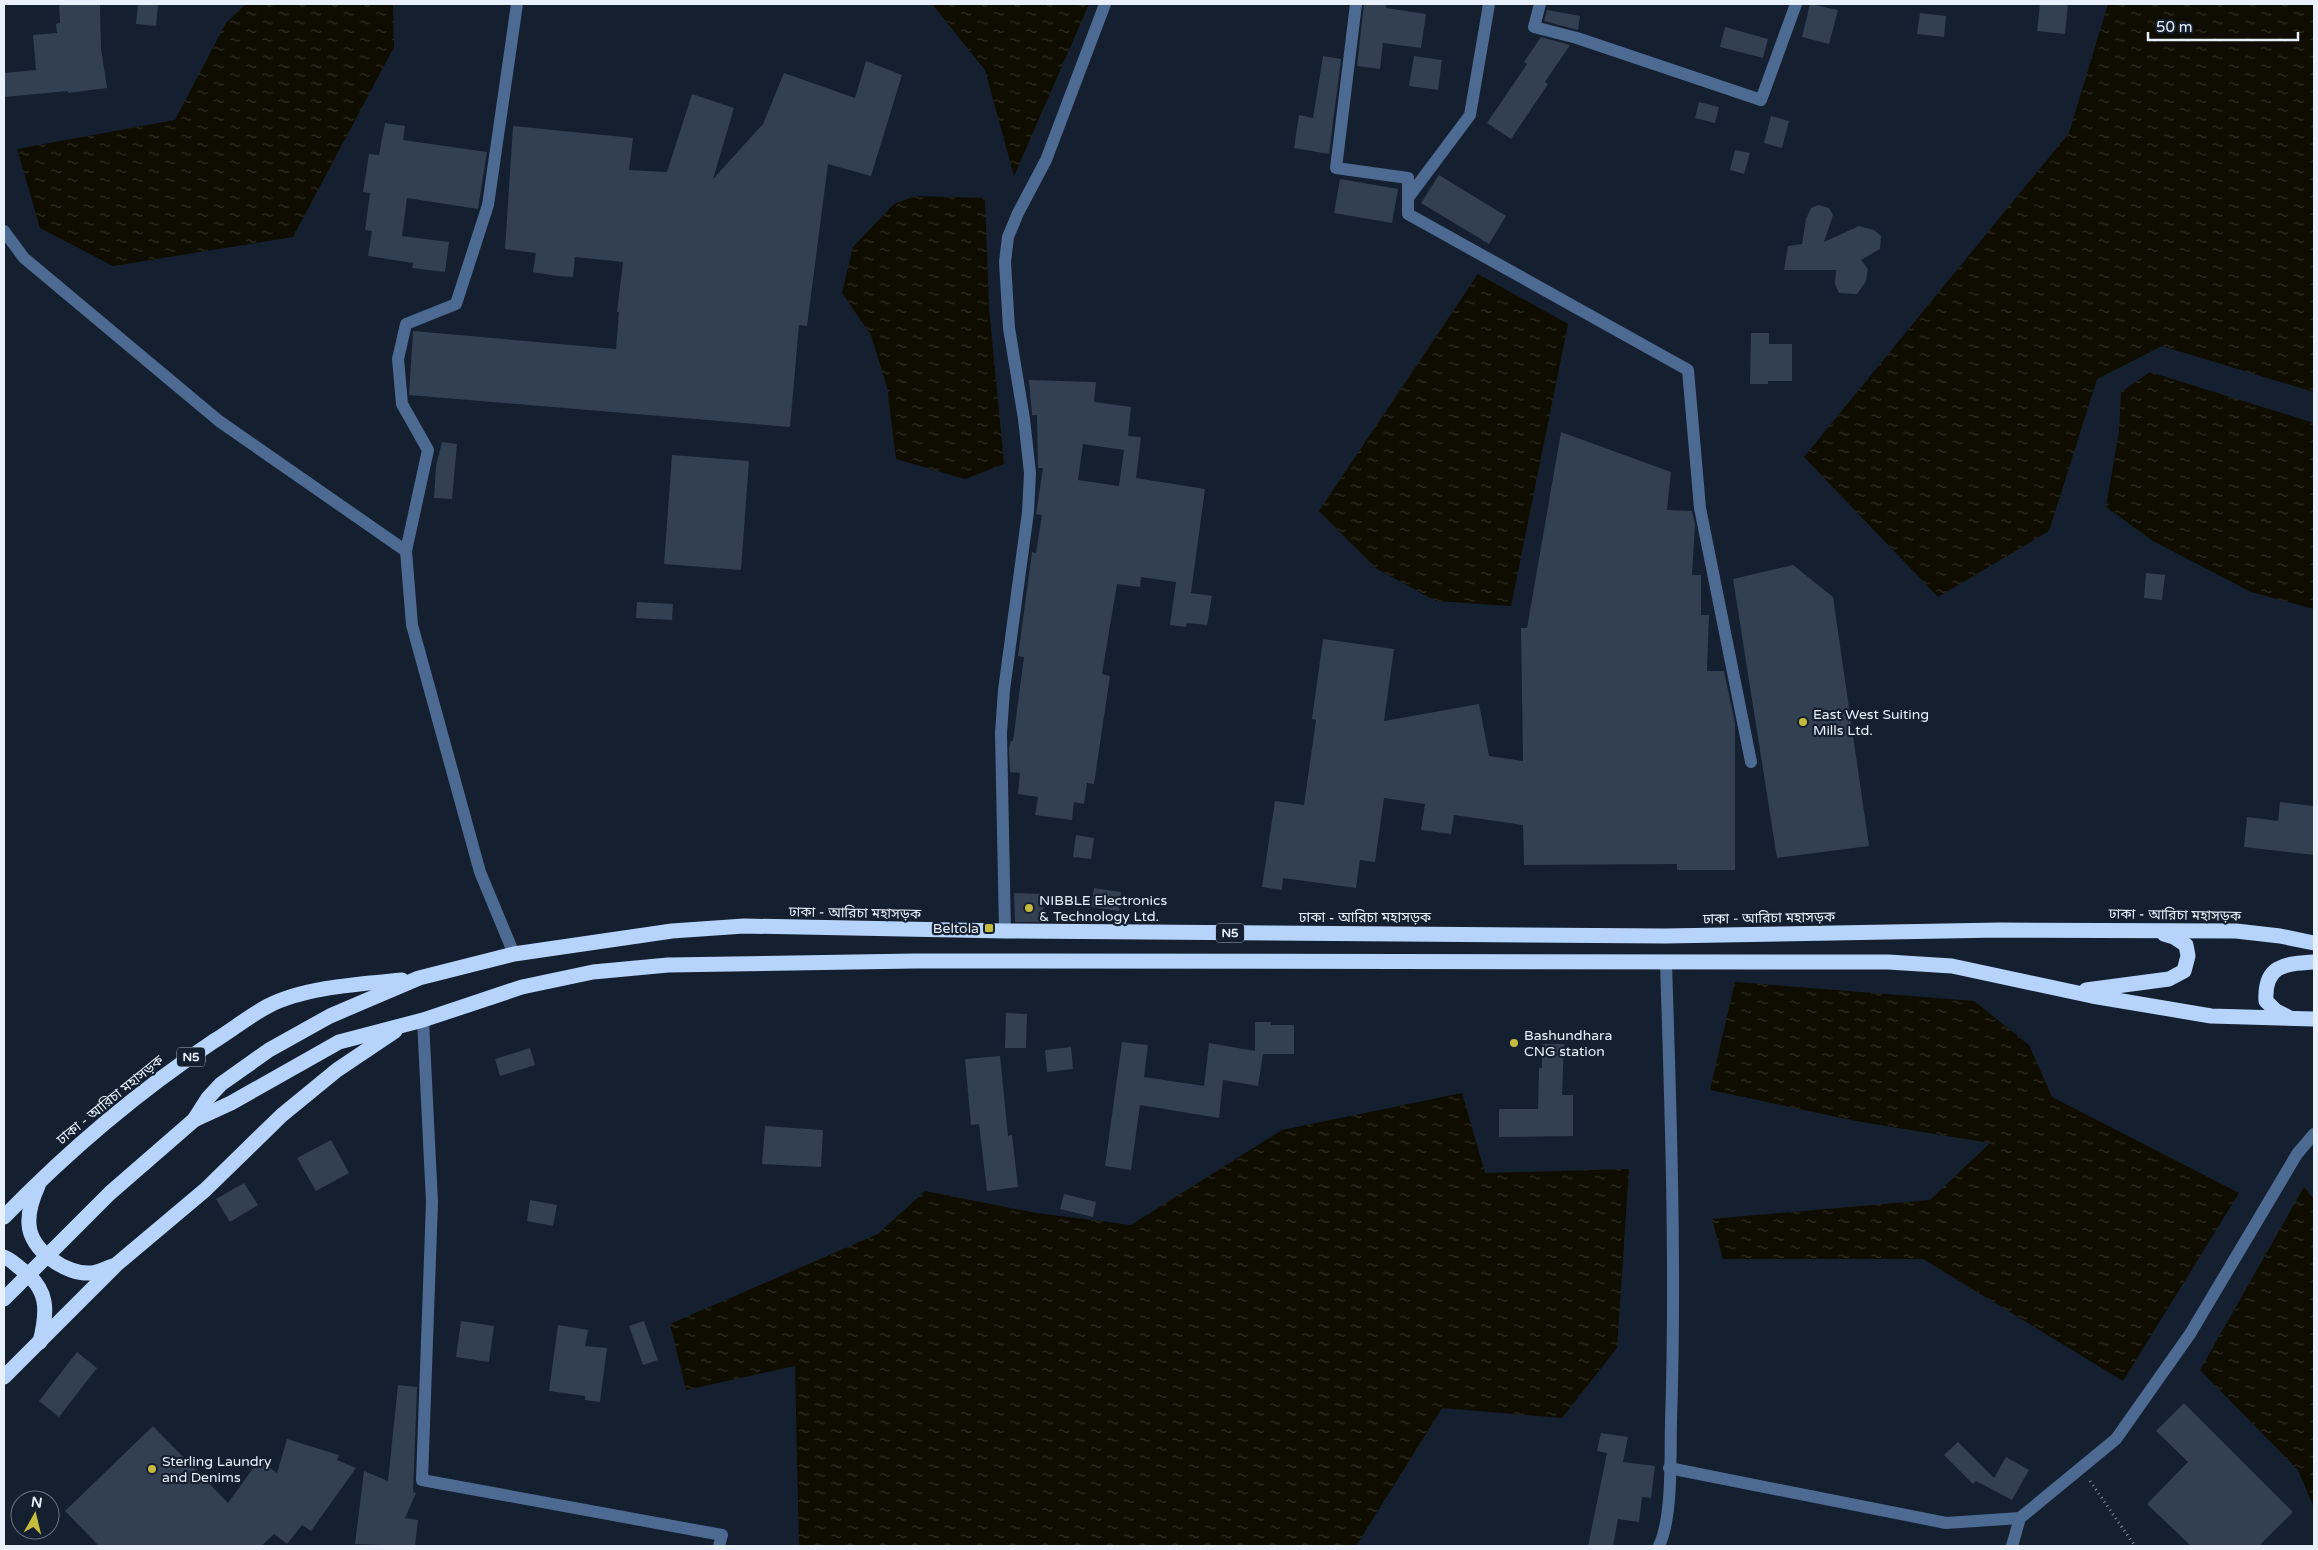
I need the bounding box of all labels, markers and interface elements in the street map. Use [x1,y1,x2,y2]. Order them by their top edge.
scale bar [2148,10,2298,42]
text: 50 m [2156,18,2193,36]
place label: East West Suiting Mills Ltd. [1813,706,1929,739]
marker: East West Suiting Mills Ltd. [1797,716,1809,728]
place label: NIBBLE Electronics & Technology Ltd. [1039,892,1168,925]
marker: NIBBLE Electronics & Technology Ltd. [1023,902,1035,914]
street label: ঢাকা - আরিচা মহাসড়ক [788,903,922,923]
street label: ঢাকা - আরিচা মহাসড়ক [2108,905,2242,925]
street label: ঢাকা - আরিচা মহাসড়ক [1702,908,1836,928]
street label: ঢাকা - আরিচা মহাসড়ক [1298,909,1432,926]
place label: Beltola [933,920,979,937]
marker: Beltola [983,922,995,934]
road number: N5 [1216,924,1244,942]
place label: Bashundhara CNG station [1524,1027,1612,1060]
marker: Bashundhara CNG station [1508,1037,1520,1049]
road number: N5 [177,1048,205,1066]
street label: ঢাকা - আরিচা মহাসড়ক [52,1051,167,1149]
place label: Sterling Laundry and Denims [162,1453,272,1486]
marker: Sterling Laundry and Denims [146,1463,158,1475]
north arrow [10,1490,60,1540]
text: N [30,1493,43,1512]

